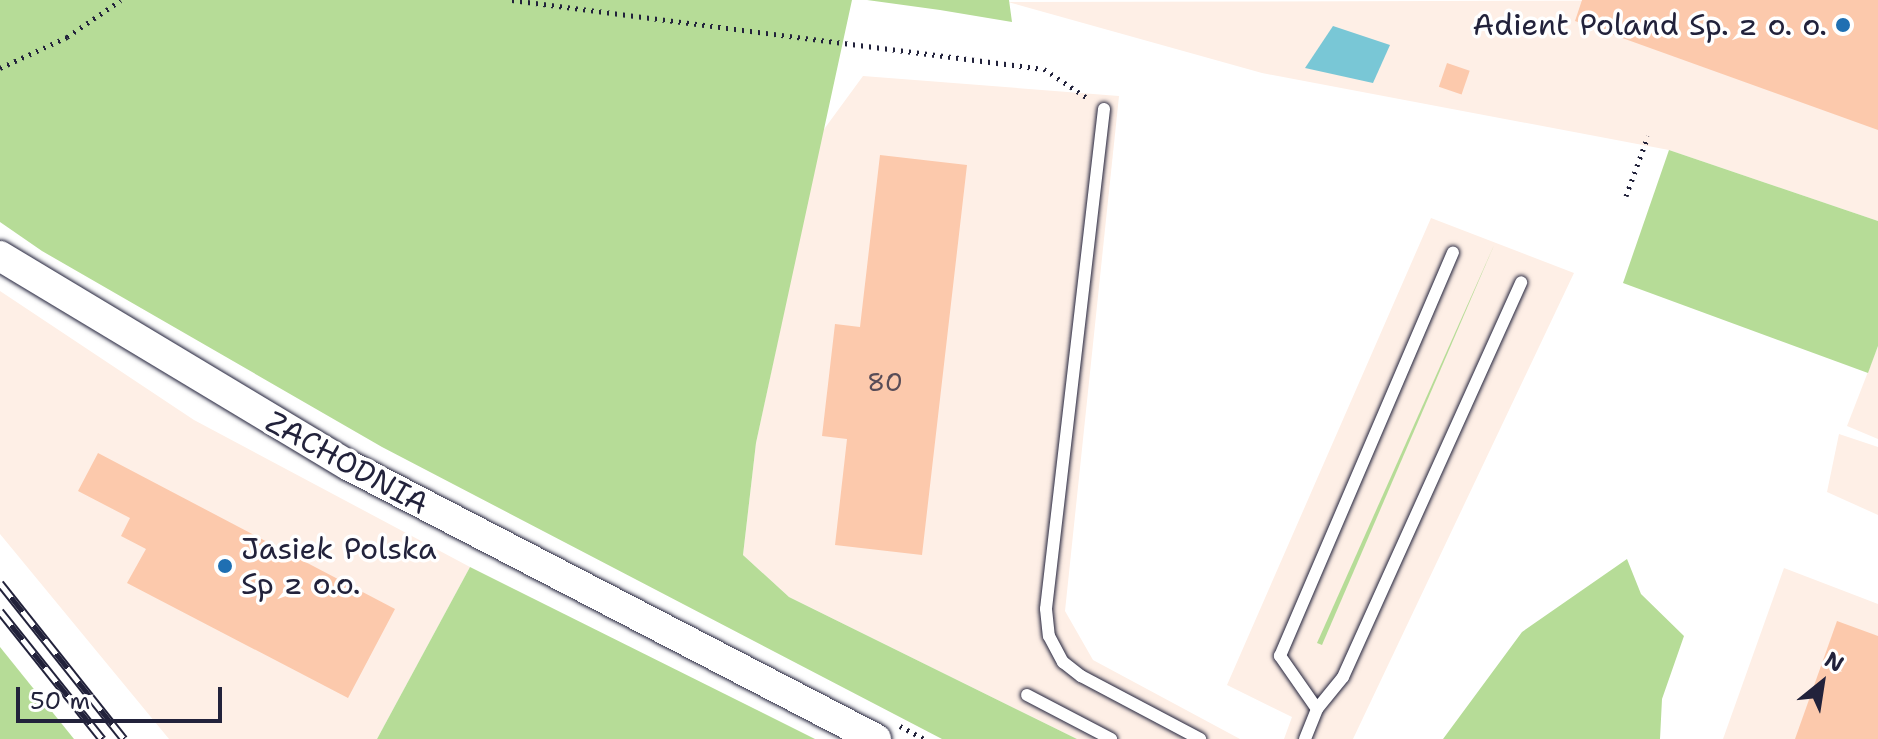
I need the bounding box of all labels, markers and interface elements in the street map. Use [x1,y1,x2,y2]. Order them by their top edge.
place label: Adient Poland Sp. z o. o. [1473,7,1827,43]
marker: Adient Poland Sp. z o. o. [1834,16,1852,34]
house number: 80 [867,366,903,398]
street label: ZACHODNIA [260,404,434,522]
place label: Jasiek Polska Sp z o.o. [241,531,437,602]
marker: Jasiek Polska Sp z o.o. [216,557,234,575]
north arrow [1782,643,1862,723]
text: N [1819,645,1849,679]
scale bar [20,671,226,721]
text: 50 m [30,685,90,717]

